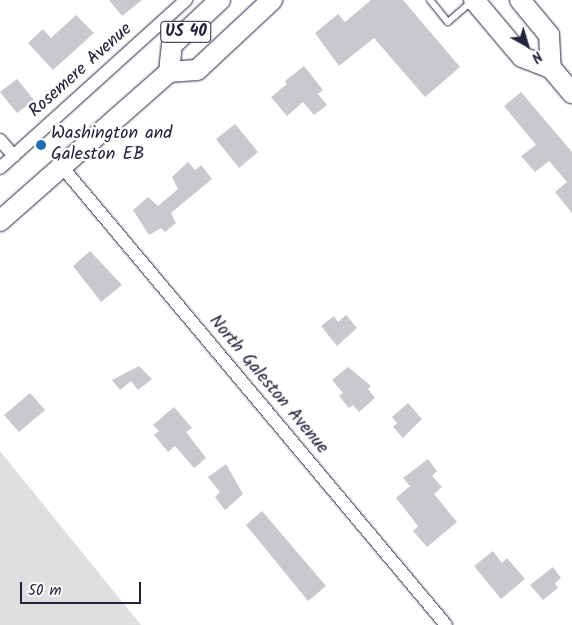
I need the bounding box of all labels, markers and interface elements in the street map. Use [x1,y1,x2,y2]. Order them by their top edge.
road number: US 40 [160,18,212,46]
street label: Rosemere Avenue [25,19,137,123]
north arrow [502,20,552,70]
text: N [526,45,547,68]
place label: Washington and Galeston EB [51,124,172,166]
marker: Washington and Galeston EB [35,139,47,151]
street label: North Galeston Avenue [204,311,332,459]
scale bar [22,572,144,604]
text: 50 m [28,579,62,603]

